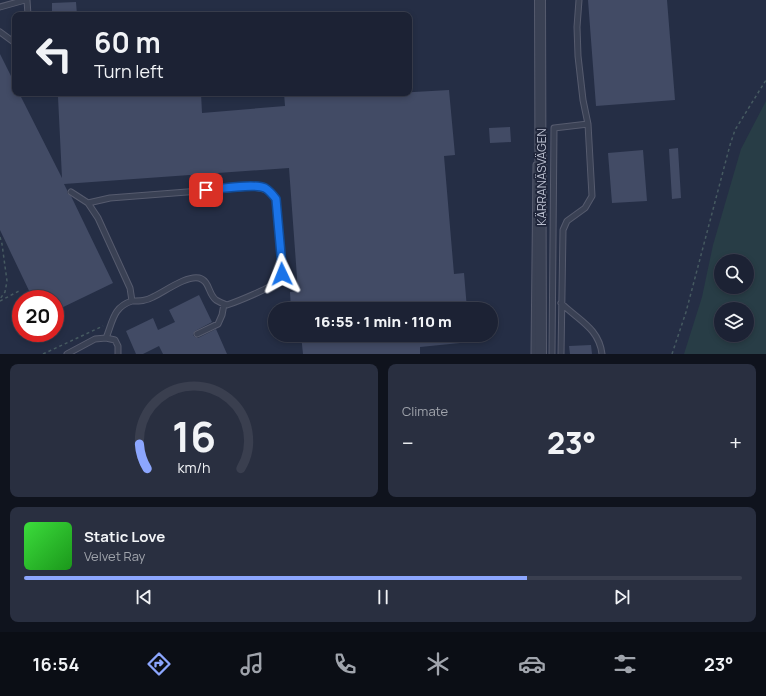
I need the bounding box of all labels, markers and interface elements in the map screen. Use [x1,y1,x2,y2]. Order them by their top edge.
text: 60 m [94,23,161,61]
icon: left [28,28,80,80]
text: Turn left [94,59,164,83]
street label: KÄRRANÄSVÄGEN [533,128,550,226]
pin [189,173,223,207]
icon: arrive [195,179,217,201]
position arrow [261,253,303,295]
map controls [714,254,754,342]
button: search [714,254,754,294]
speed limit sign: 20 [12,290,64,342]
button: layers [714,302,754,342]
text: 16:55 · 1 min · 110 m [314,311,452,332]
text: Climate [402,402,448,420]
text: 16 [172,407,216,463]
text: 23° [547,422,596,463]
text: − [402,428,414,458]
text: + [729,428,742,458]
text: km/h [177,457,211,476]
text: Static Love [84,526,165,547]
text: Velvet Ray [84,547,145,565]
icon: previous [133,586,155,608]
icon: pause [372,586,394,608]
icon: next [611,586,633,608]
icon: directions [145,650,173,678]
icon: music [238,650,266,678]
icon: phone [331,650,359,678]
icon: climate [424,650,452,678]
icon: car [518,650,546,678]
icon: filters [611,650,639,678]
text: 16:54 [33,652,79,676]
text: 23° [704,652,733,676]

